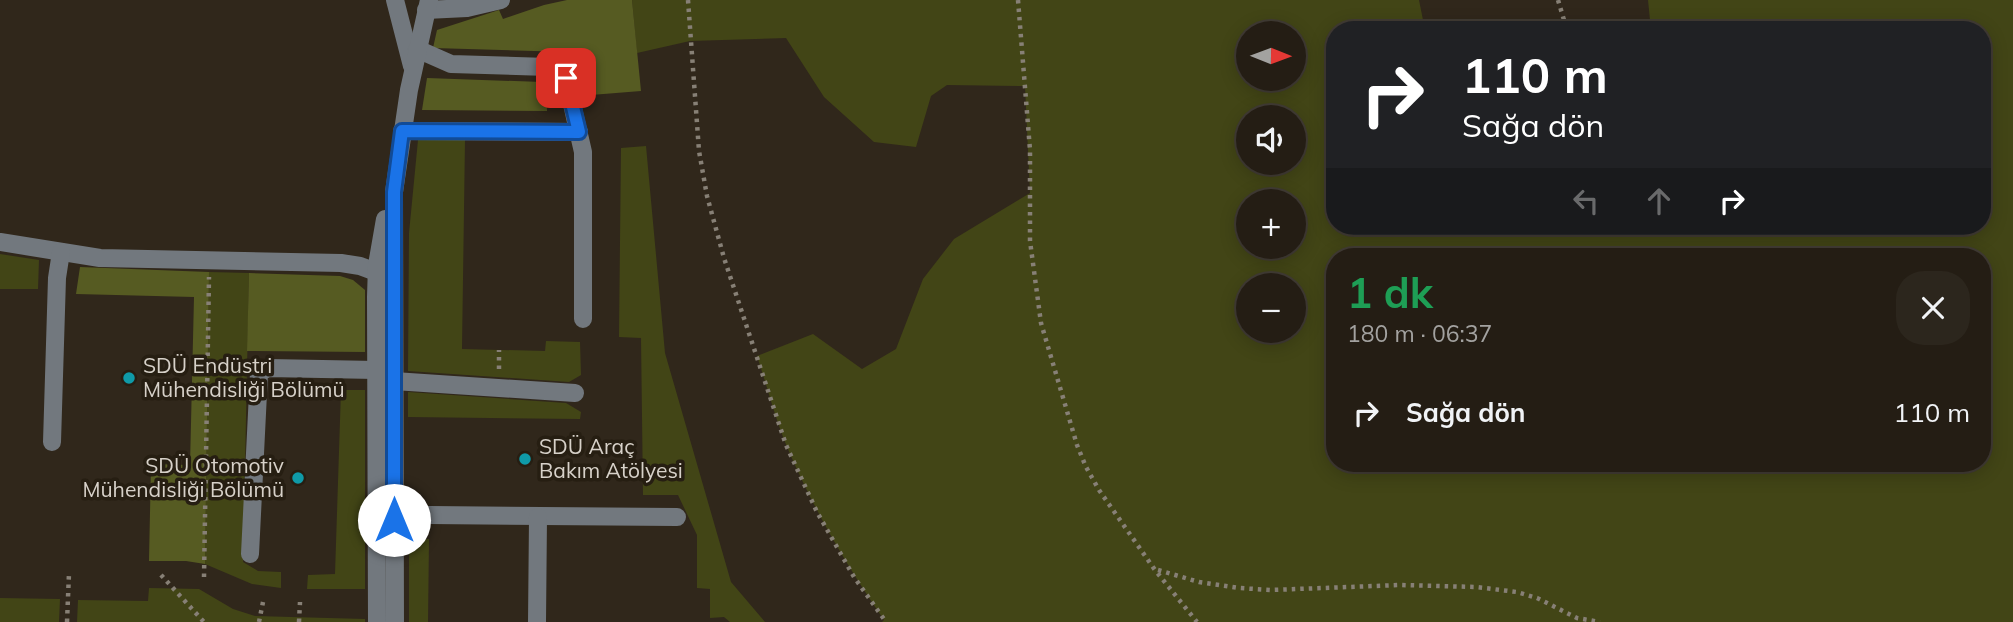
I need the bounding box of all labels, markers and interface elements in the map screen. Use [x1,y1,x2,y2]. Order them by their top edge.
north arrow [1236,21,1306,91]
map controls [1236,21,1306,343]
text: 110 m [1462,44,1608,105]
pin [536,48,596,108]
icon: right [1347,49,1438,140]
icon: arrive [547,59,585,97]
button: sound [1236,105,1306,175]
text: Sağa dön [1462,105,1604,145]
icon: left [1567,182,1605,220]
icon: ahead [1640,182,1678,220]
icon: right [1713,182,1751,220]
button: + [1236,189,1306,259]
text: 1 dk [1347,266,1433,319]
button: close [1896,271,1970,345]
button: − [1236,273,1306,343]
text: 180 m · 06:37 [1347,319,1492,348]
place label: SDÜ Endüstri Mühendisliği Bölümü [143,352,345,402]
marker: SDÜ Endüstri Mühendisliği Bölümü [121,370,137,386]
icon: right [1347,394,1385,432]
text: Sağa dön [1406,396,1526,429]
text: 110 m [1894,396,1970,429]
place label: SDÜ Araç Bakım Atölyesi [539,433,683,483]
marker: SDÜ Araç Bakım Atölyesi [517,451,533,467]
place label: SDÜ Otomotiv Mühendisliği Bölümü [82,452,284,502]
marker: SDÜ Otomotiv Mühendisliği Bölümü [290,470,306,486]
position arrow [357,483,431,557]

